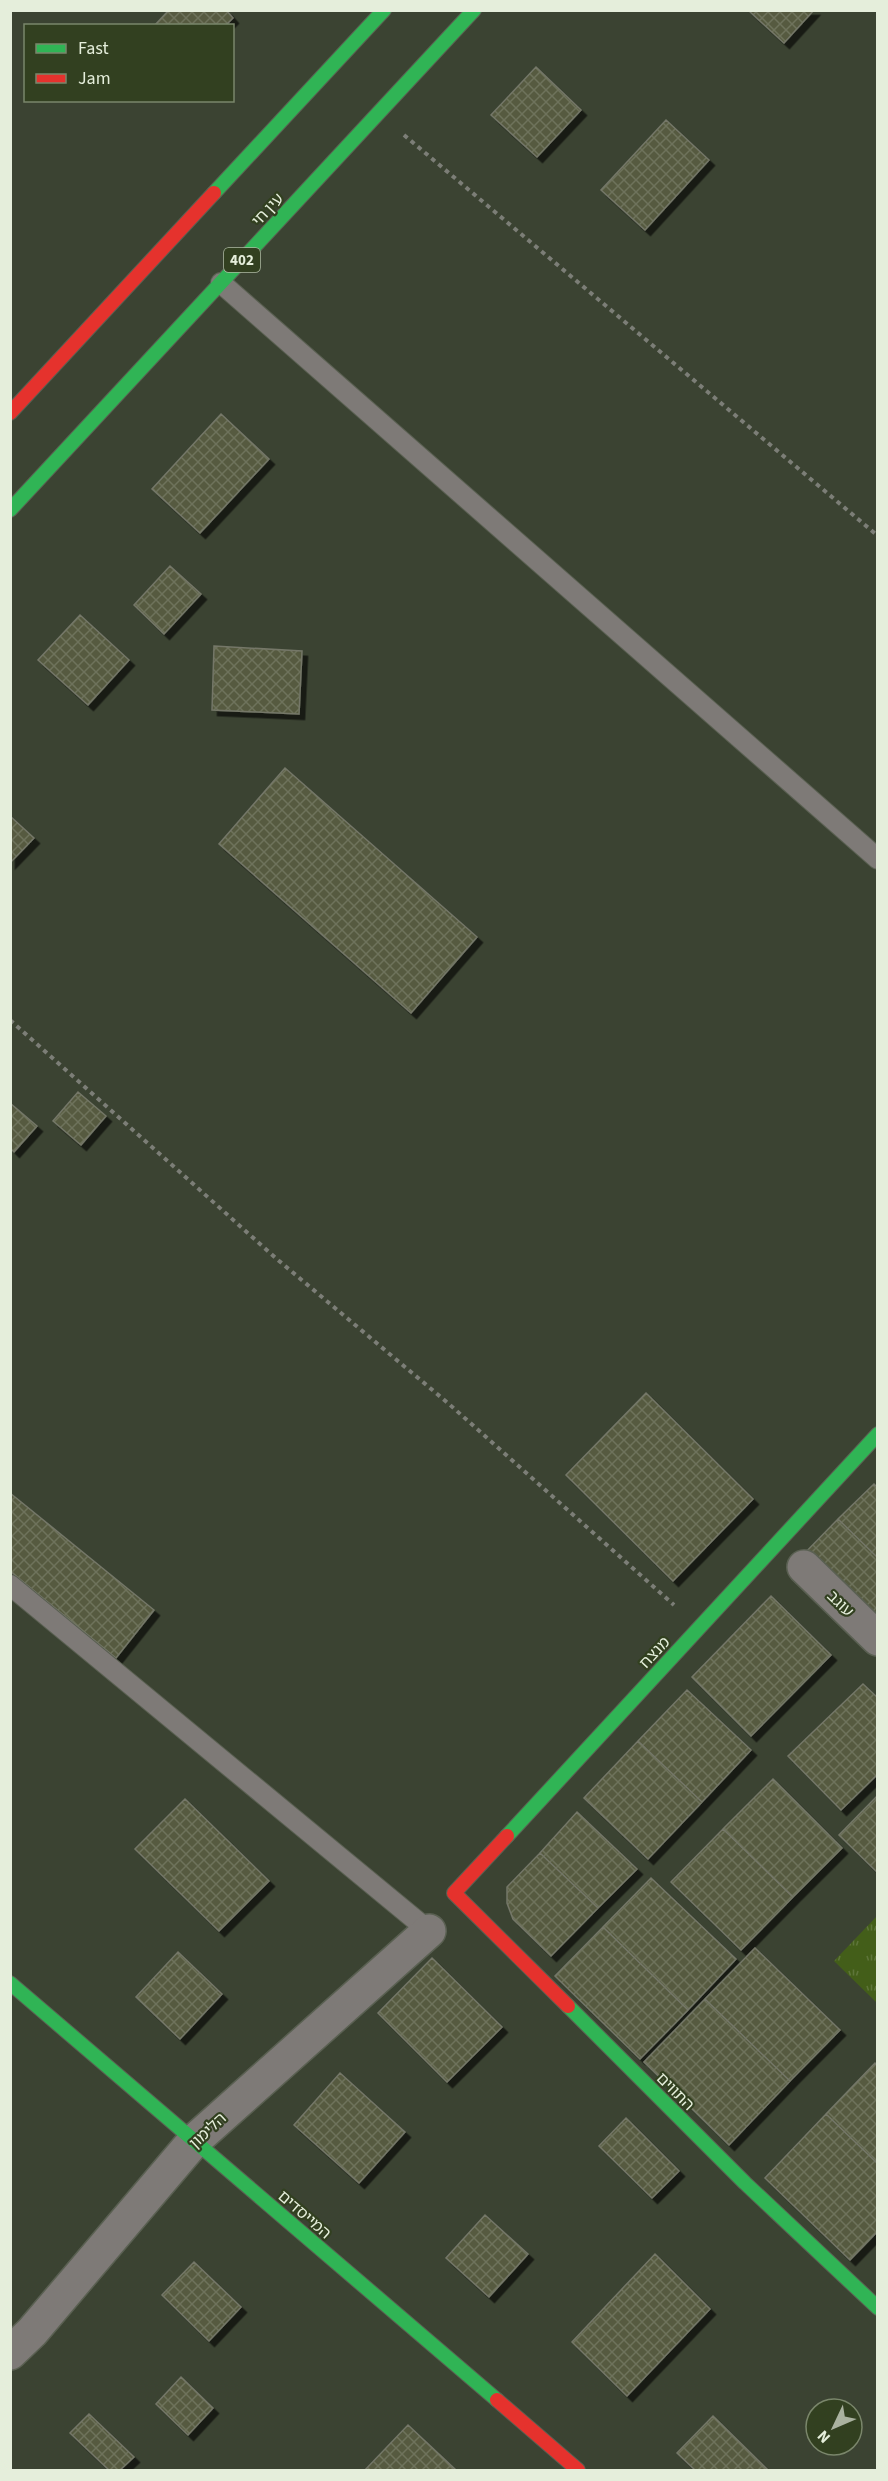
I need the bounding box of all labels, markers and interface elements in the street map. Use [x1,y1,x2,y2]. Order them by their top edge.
legend [24,24,234,102]
text: Fast [78,36,109,61]
text: Jam [78,66,111,91]
street label: עין חי [247,188,289,231]
road number: 402 [224,248,260,272]
street label: עוגב [822,1586,859,1622]
street label: מנצח [634,1632,675,1673]
street label: התווים [651,2068,699,2116]
street label: הלימון [184,2108,231,2154]
street label: המייסדים [273,2185,336,2244]
north arrow [804,2397,864,2457]
text: N [812,2425,836,2448]

